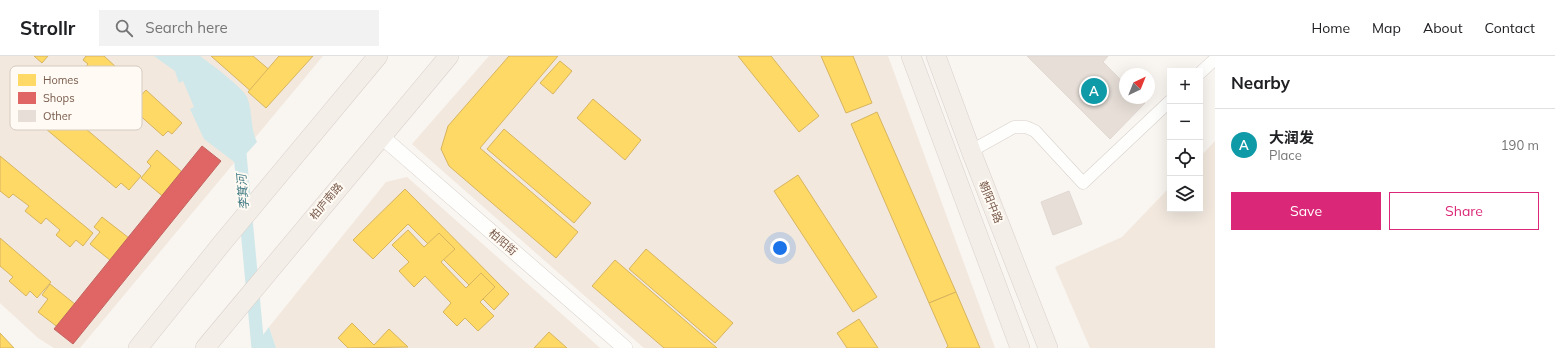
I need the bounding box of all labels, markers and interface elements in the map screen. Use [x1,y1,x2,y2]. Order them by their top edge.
search box [99,10,379,46]
text: Strollr [20,16,75,40]
icon: search [113,17,135,39]
text: Search here [145,18,228,37]
text: Home [1311,19,1350,37]
text: Map [1372,19,1401,37]
text: About [1423,19,1463,37]
text: Contact [1485,19,1535,37]
legend [10,66,142,130]
north arrow [1119,68,1155,104]
map controls [1167,68,1203,212]
button: + [1167,68,1203,104]
text: Nearby [1231,72,1290,93]
text: Homes [43,73,79,87]
pin: A [1081,76,1107,106]
text: Shops [43,91,75,105]
button: − [1167,104,1203,140]
text: Other [43,109,72,123]
text: 大润发 [1269,128,1314,147]
text: A [1239,137,1249,153]
text: 190 m [1501,137,1539,153]
button: locate [1167,140,1203,176]
text: Place [1269,147,1302,163]
water label: 李箕河 [233,171,252,211]
button: layers [1167,176,1203,212]
street label: 朝阳中路 [976,179,1006,225]
street label: 柏庐南路 [306,180,346,222]
button: Save [1231,192,1381,230]
button: Share [1389,192,1539,230]
street label: 柏阳街 [486,226,520,258]
your location [770,238,790,258]

